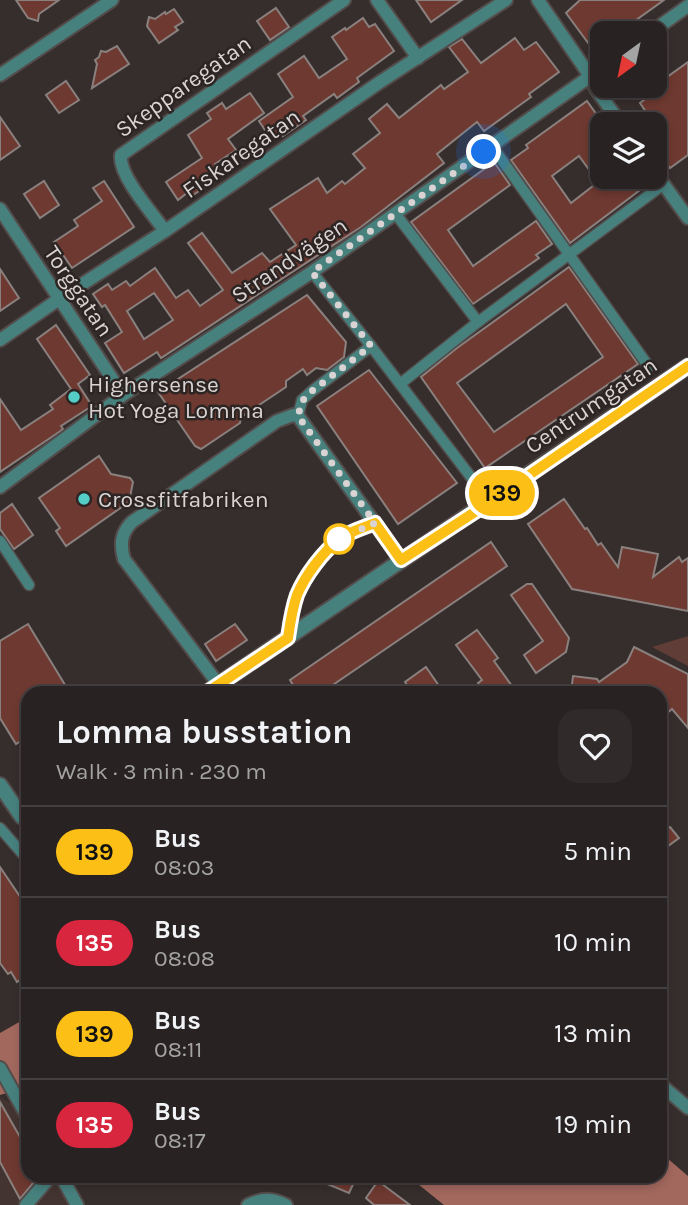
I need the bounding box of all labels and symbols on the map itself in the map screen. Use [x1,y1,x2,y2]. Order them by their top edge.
north arrow [590,21,667,98]
street label: Skepparegatan [110,30,256,143]
street label: Fiskaregatan [177,103,305,204]
your location [466,134,501,169]
street label: Strandvägen [226,212,352,309]
street label: Torggatan [38,241,119,342]
street label: Centrumgatan [520,351,662,459]
place label: Highersense Hot Yoga Lomma [88,371,264,424]
marker: Highersense Hot Yoga Lomma [66,389,82,405]
line badge: 139 [462,470,542,516]
place label: Crossfitfabriken [98,486,269,513]
marker: Crossfitfabriken [76,491,92,507]
unlabelled marker [324,524,354,554]

